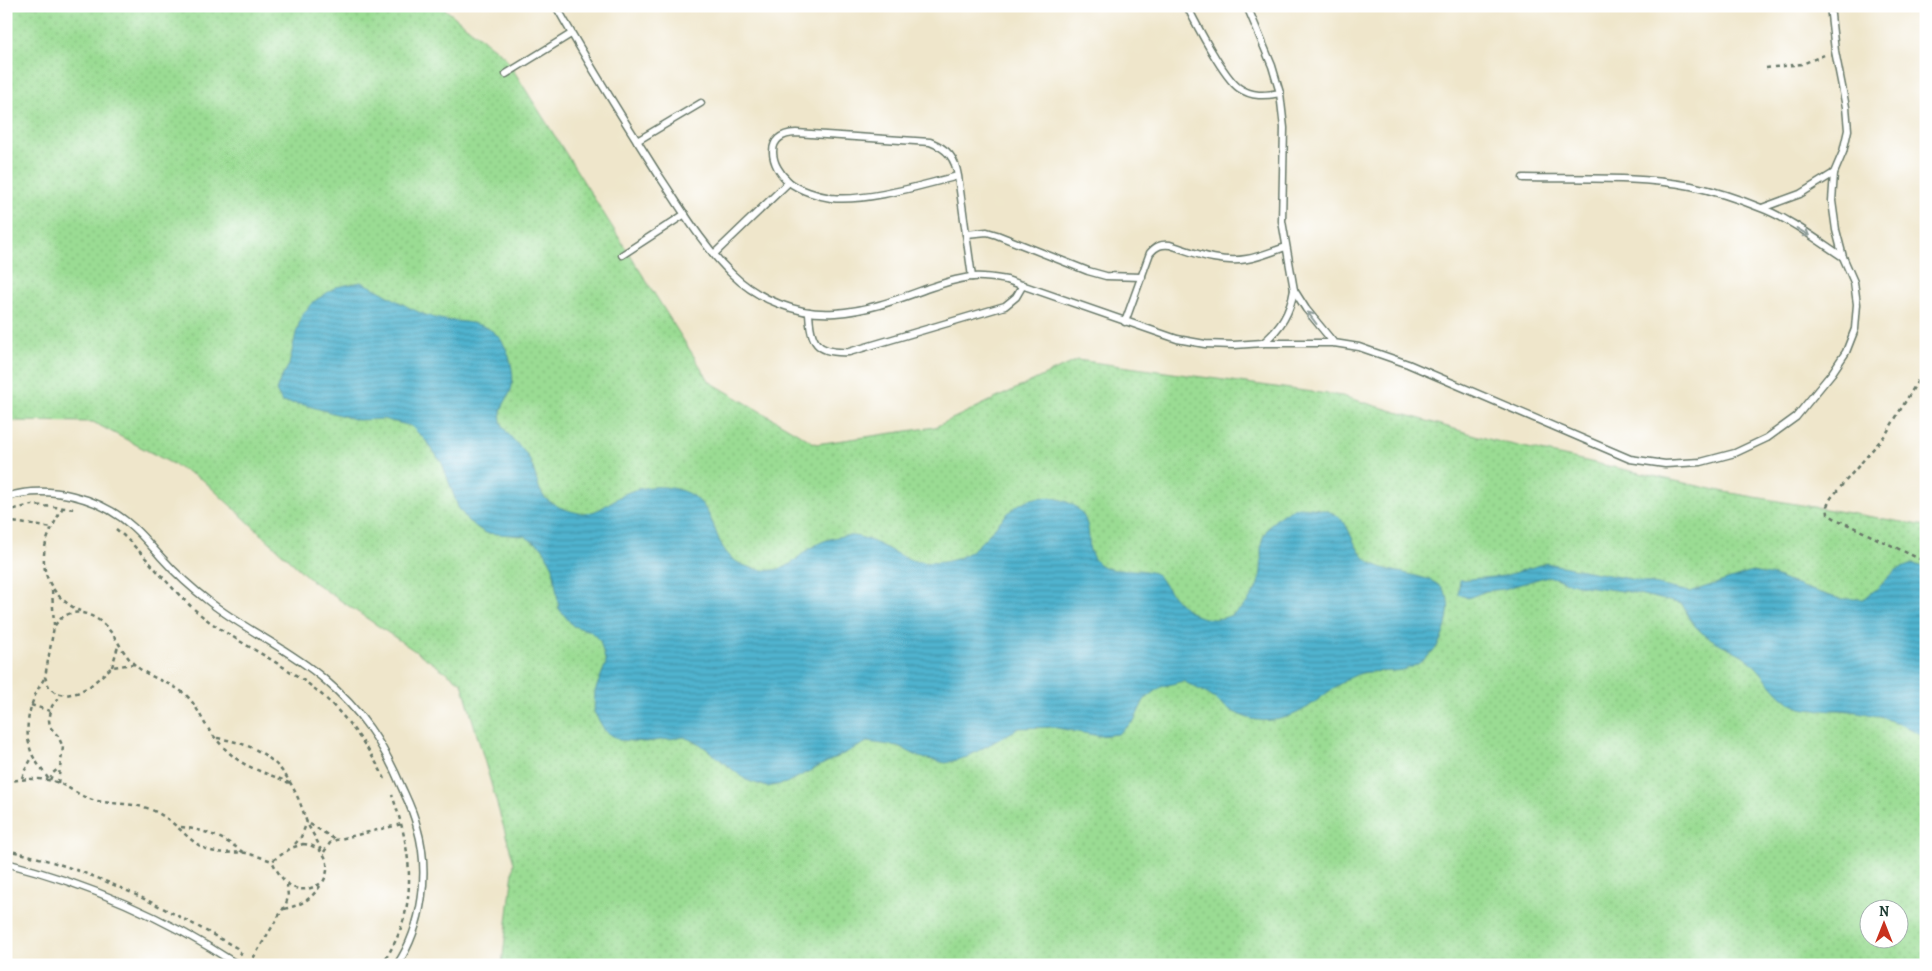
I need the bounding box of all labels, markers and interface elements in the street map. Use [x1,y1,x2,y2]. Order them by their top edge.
one-way arrow [1796,227,1810,237]
one-way arrow [1307,312,1318,325]
north arrow [1860,898,1910,948]
text: N [1879,902,1889,921]

